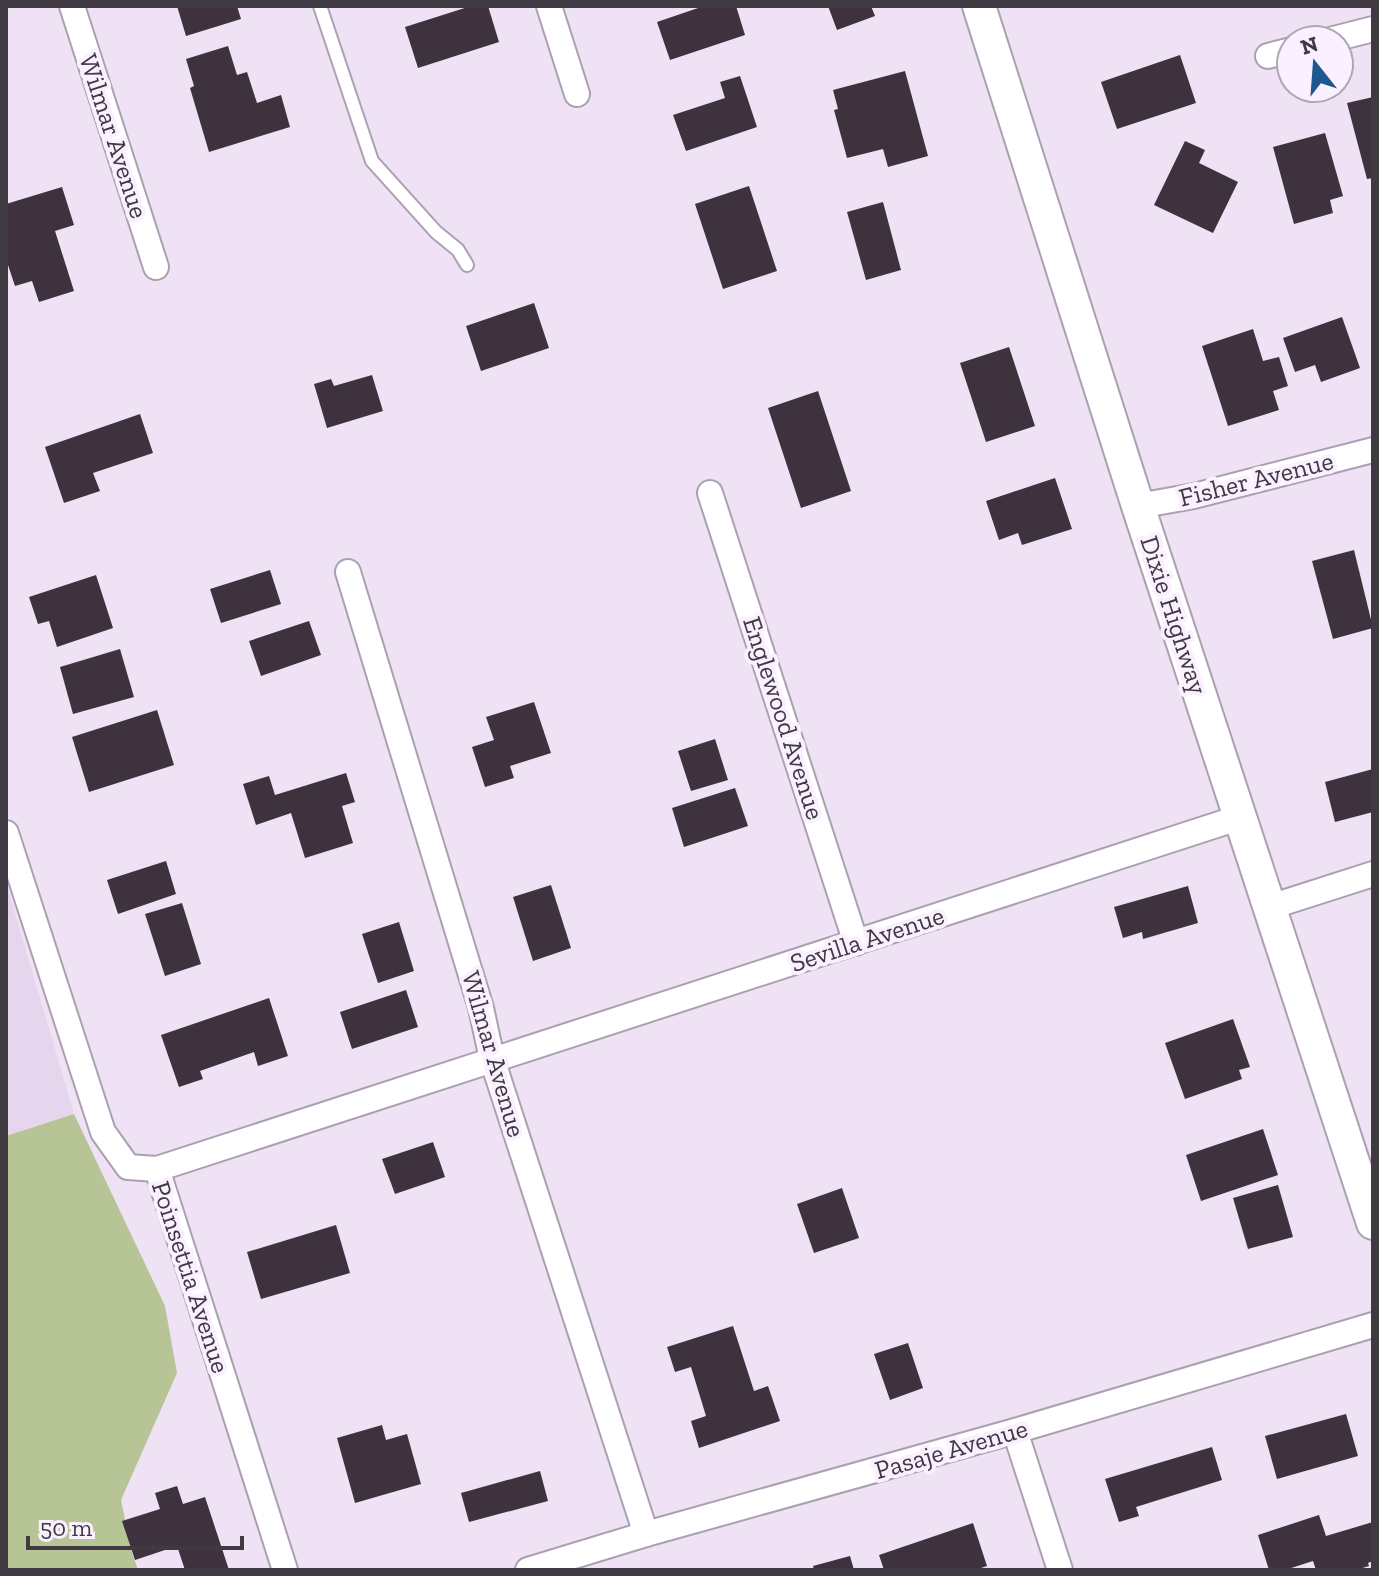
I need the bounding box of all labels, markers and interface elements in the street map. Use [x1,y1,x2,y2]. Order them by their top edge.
north arrow [1275,24,1355,104]
text: N [1297,30,1322,61]
street label: Wilmar Avenue [72,50,156,222]
street label: Fisher Avenue [1175,444,1337,514]
street label: Dixie Highway [1133,532,1215,699]
street label: Englewood Avenue [736,613,832,823]
street label: Sevilla Avenue [786,899,948,979]
street label: Wilmar Avenue [455,967,533,1141]
street label: Poinsettia Avenue [145,1177,237,1377]
street label: Pasaje Avenue [871,1412,1031,1486]
scale bar [28,1500,242,1550]
text: 50 m [40,1513,93,1542]

